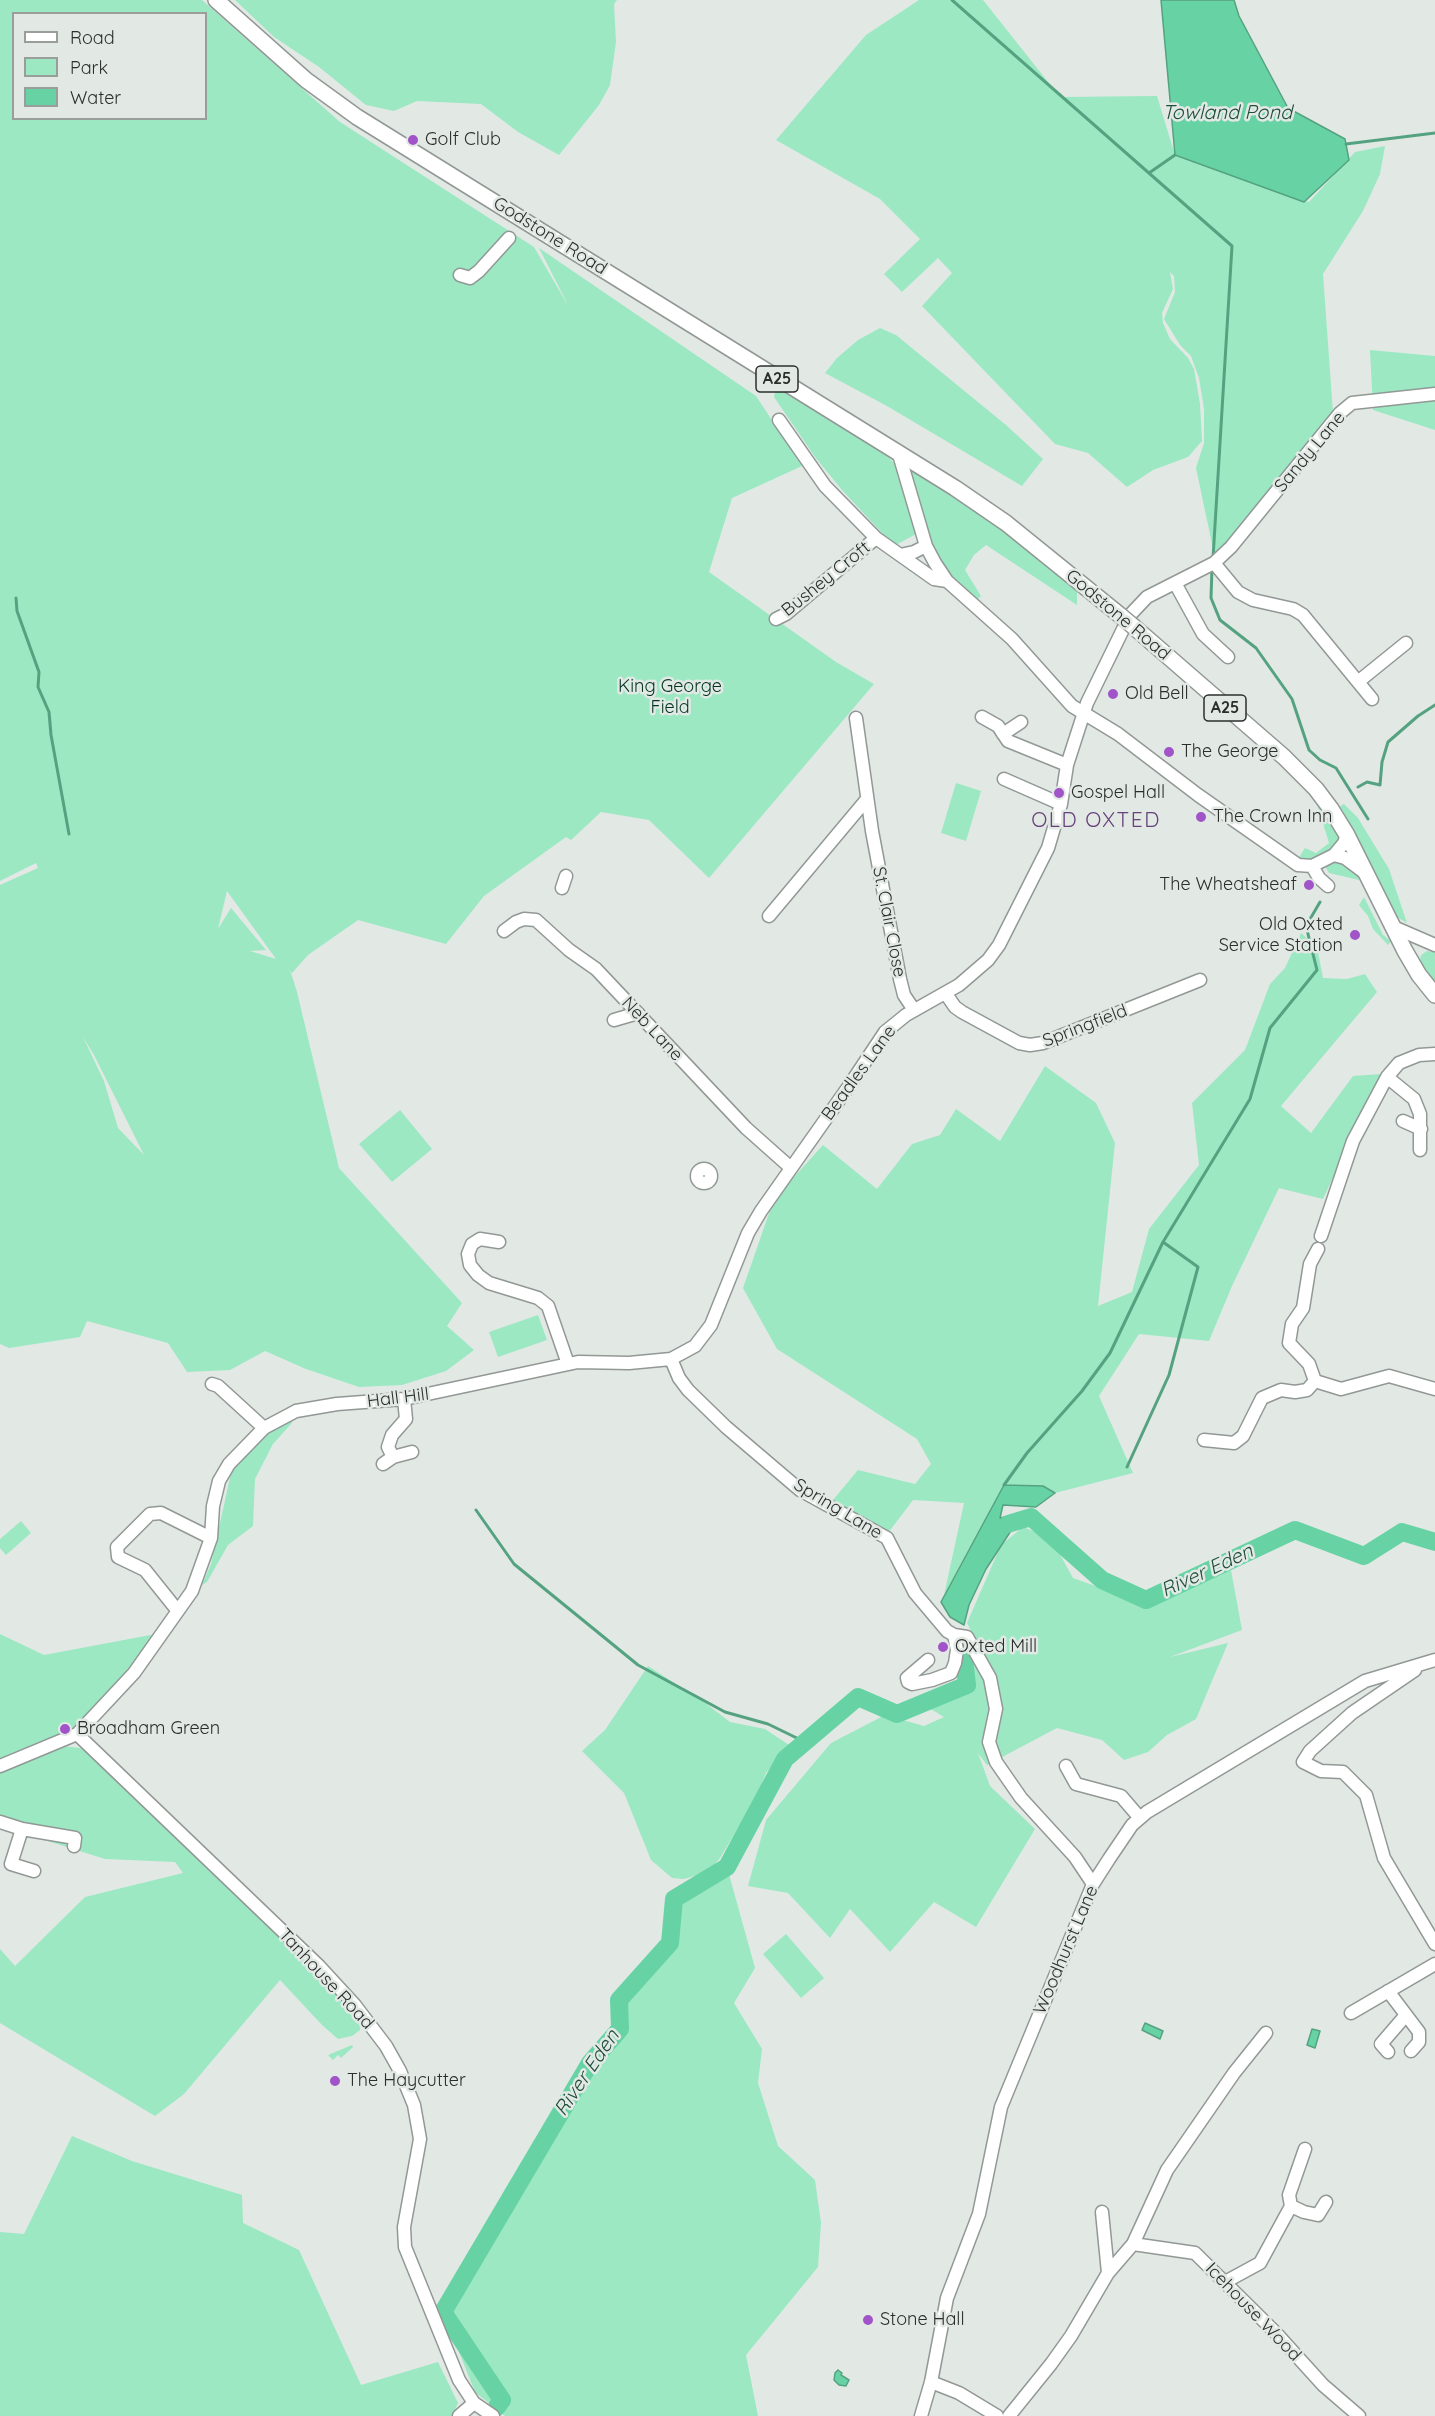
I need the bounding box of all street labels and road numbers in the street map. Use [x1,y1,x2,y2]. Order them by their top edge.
street label: Godstone Road [489,192,611,280]
road number: A25 [756,366,798,392]
street label: Sandy Lane [1270,407,1350,497]
street label: Bushey Croft [777,537,875,621]
street label: Godstone Road [1061,565,1175,665]
road number: A25 [1204,695,1246,721]
street label: St. Clair Close [868,865,910,979]
street label: Neb Lane [617,992,687,1066]
street label: Springfield [1040,1000,1130,1052]
street label: Beadles Lane [817,1021,901,1125]
street label: Hall Hill [366,1383,430,1413]
street label: Spring Lane [790,1474,886,1544]
street label: Woodhurst Lane [1029,1882,1103,2018]
street label: Tanhouse Road [274,1924,378,2034]
street label: Icehouse Wood [1201,2258,1305,2366]

